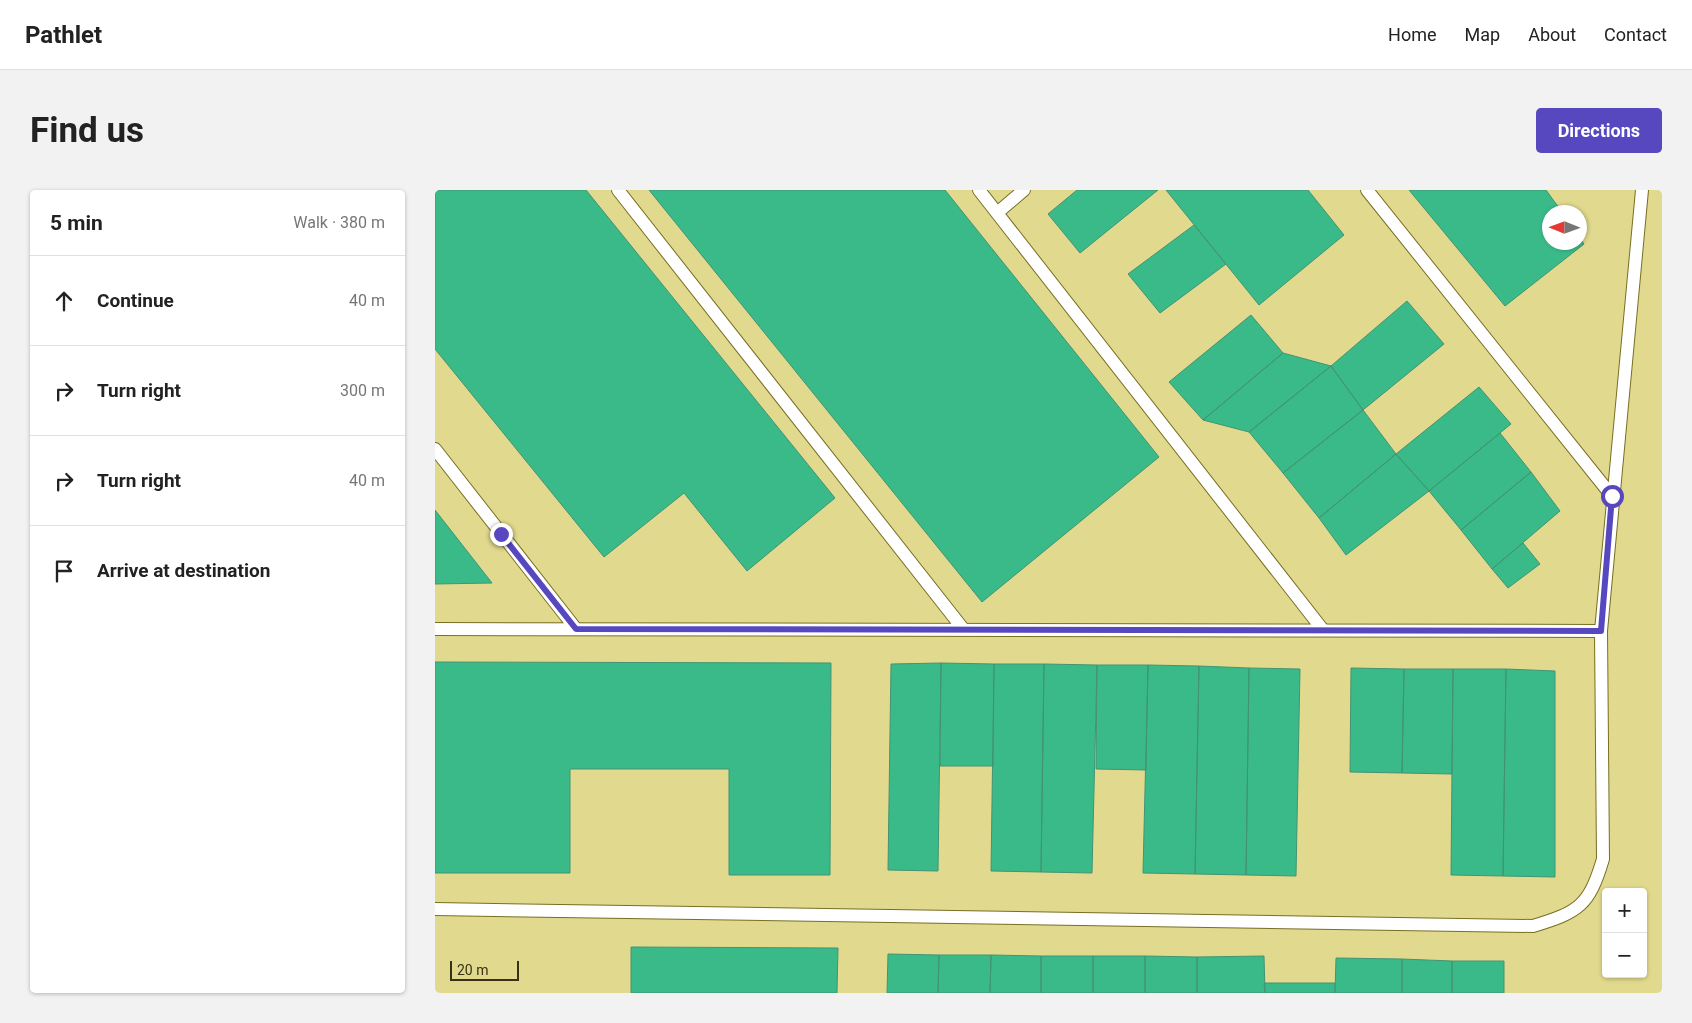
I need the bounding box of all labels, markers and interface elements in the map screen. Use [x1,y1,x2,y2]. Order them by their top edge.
text: Pathlet [25,21,102,49]
text: Home [1388,24,1437,45]
text: Map [1465,24,1500,45]
text: About [1528,24,1576,45]
text: Contact [1604,24,1667,45]
button: Directions [1536,108,1662,153]
text: Find us [30,110,144,151]
north arrow [1542,205,1587,250]
text: 5 min [50,211,103,235]
text: Walk · 380 m [293,213,385,232]
icon: ahead [50,287,78,315]
text: Continue [97,289,174,312]
text: 40 m [349,291,385,310]
icon: right [50,377,78,405]
text: Turn right [97,379,181,402]
text: 300 m [340,381,385,400]
icon: right [50,467,78,495]
text: Turn right [97,469,181,492]
text: 40 m [349,471,385,490]
route start [1601,485,1624,508]
route end [490,523,513,546]
icon: arrive [50,557,78,585]
text: Arrive at destination [97,559,270,582]
map controls [1602,888,1647,978]
button: + [1602,888,1647,933]
button: − [1602,933,1647,978]
scale bar [450,958,519,981]
text: 20 m [457,962,489,978]

